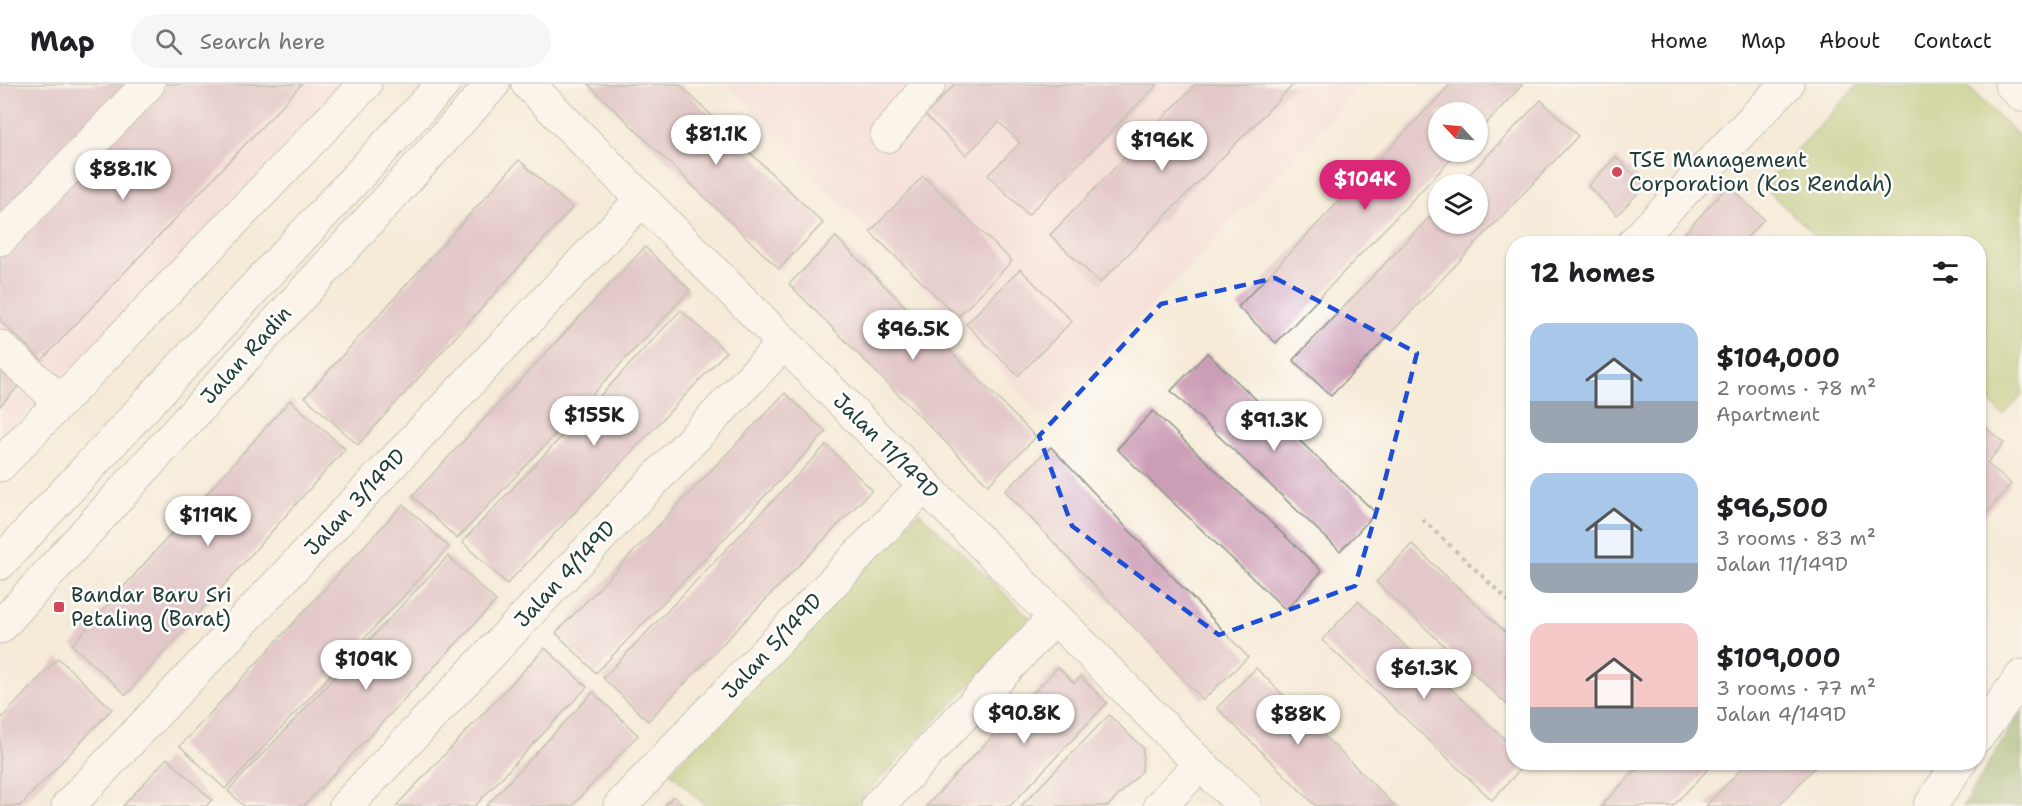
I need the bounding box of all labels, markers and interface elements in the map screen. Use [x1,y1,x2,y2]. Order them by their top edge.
search box [131,14,551,68]
text: Map [30,22,95,60]
icon: search [152,25,185,58]
text: Search here [200,27,325,56]
text: Home [1650,27,1708,55]
text: Map [1741,27,1786,55]
text: About [1819,27,1880,55]
text: Contact [1913,27,1992,55]
north arrow [1428,102,1488,162]
map controls [1428,102,1488,234]
pin: $81.1K [667,115,765,166]
text: $81.1K [685,121,747,147]
pin: $196K [1120,121,1204,172]
text: $196K [1130,127,1194,153]
place label: TSE Management Corporation (Kos Rendah) [1629,146,1892,198]
pin: $88.1K [74,150,172,201]
text: $88.1K [89,156,157,182]
pin: $104K [1323,160,1407,211]
marker: TSE Management Corporation (Kos Rendah) [1610,165,1624,179]
text: $104K [1333,166,1397,192]
button: layers [1428,174,1488,234]
text: 12 homes [1530,255,1655,290]
icon: filters [1929,256,1962,289]
street label: Jalan Radin [194,300,298,410]
pin: $96.5K [864,310,962,361]
text: $96.5K [877,316,949,342]
text: $104,000 [1716,340,1840,375]
icon: home [1578,347,1650,419]
text: 2 rooms · 78 m² [1716,375,1876,401]
street label: Jalan 11/149D [827,387,945,505]
pin: $155K [552,396,636,447]
pin: $91.3K [1225,401,1323,452]
text: Apartment [1716,401,1820,427]
text: $155K [564,402,624,428]
text: $91.3K [1240,407,1308,433]
street label: Jalan 3/149D [298,443,412,561]
text: $96,500 [1716,490,1828,525]
pin: $119K [166,496,250,547]
icon: home [1578,497,1650,569]
text: $119K [179,502,237,528]
street label: Jalan 4/149D [508,514,622,634]
text: 3 rooms · 83 m² [1716,525,1876,551]
text: Jalan 11/149D [1716,551,1848,577]
place label: Bandar Baru Sri Petaling (Barat) [71,581,232,633]
street label: Jalan 5/149D [716,587,828,705]
marker: Bandar Baru Sri Petaling (Barat) [52,600,66,614]
pin: $109K [324,640,408,691]
text: $109,000 [1716,640,1841,675]
text: $109K [334,646,398,672]
icon: home [1578,647,1650,719]
pin: $61.3K [1375,649,1473,700]
text: $61.3K [1390,655,1458,681]
text: 3 rooms · 77 m² [1716,675,1876,701]
pin: $90.8K [975,694,1073,745]
pin: $88K [1262,695,1334,746]
text: $90.8K [988,700,1060,726]
text: $88K [1270,701,1326,727]
text: Jalan 4/149D [1716,701,1846,727]

